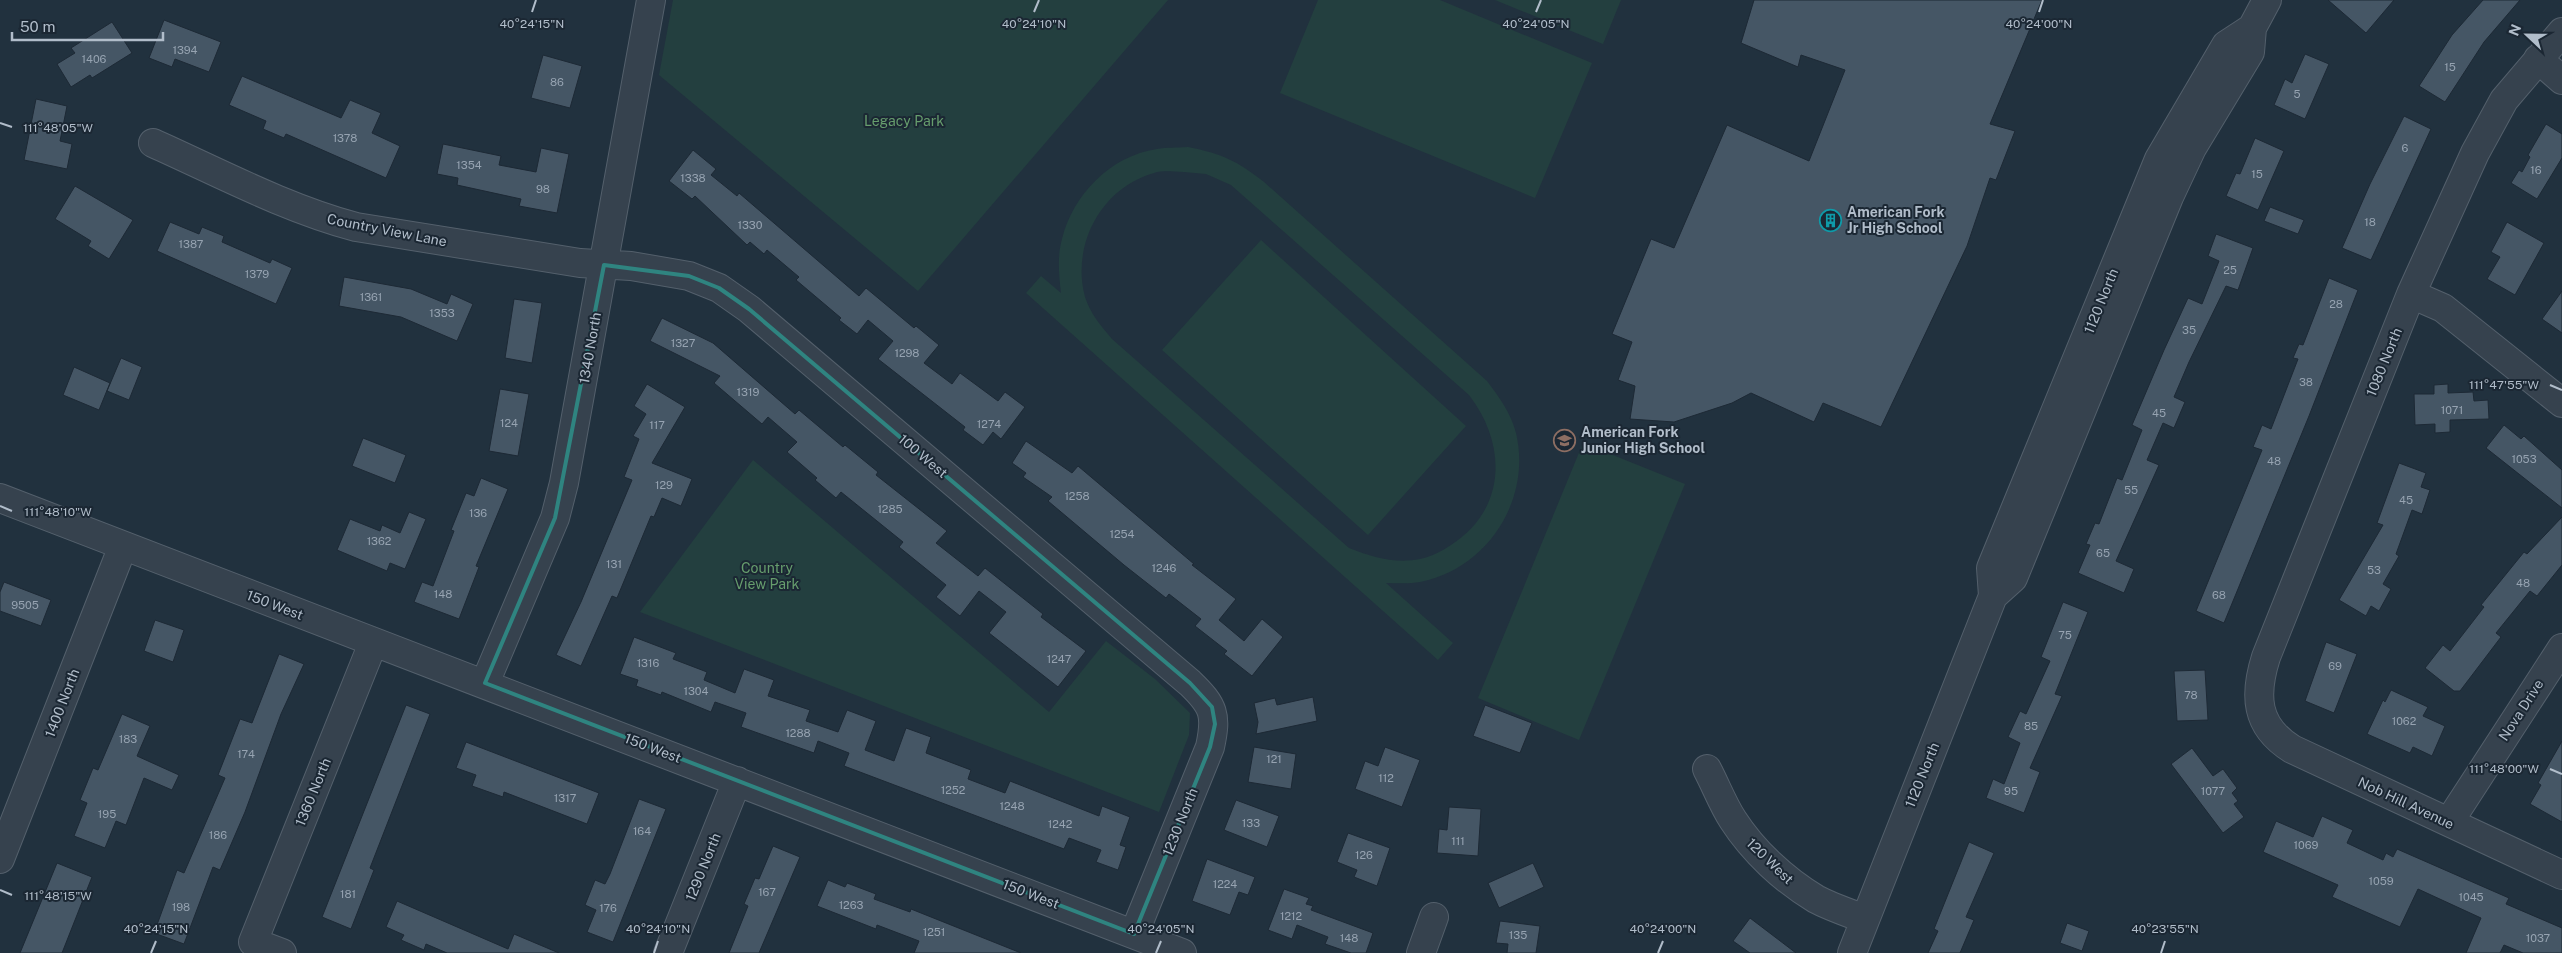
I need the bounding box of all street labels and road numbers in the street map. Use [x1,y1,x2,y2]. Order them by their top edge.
street label: Country View Lane [326,211,448,249]
street label: 1120 North [2081,266,2121,336]
street label: 1340 North [576,311,604,385]
street label: 1080 North [2363,325,2405,399]
street label: 100 West [895,431,951,481]
street label: 150 West [244,587,306,623]
street label: 1400 North [42,666,82,740]
street label: Nova Drive [2495,676,2547,744]
street label: 150 West [622,730,684,766]
street label: 1120 North [1902,740,1942,810]
street label: 1360 North [292,756,334,828]
street label: Nob Hill Avenue [2355,774,2457,832]
street label: 1230 North [1159,786,1201,858]
street label: 1290 North [682,831,724,903]
street label: 120 West [1743,835,1797,887]
street label: 150 West [1000,876,1062,912]

